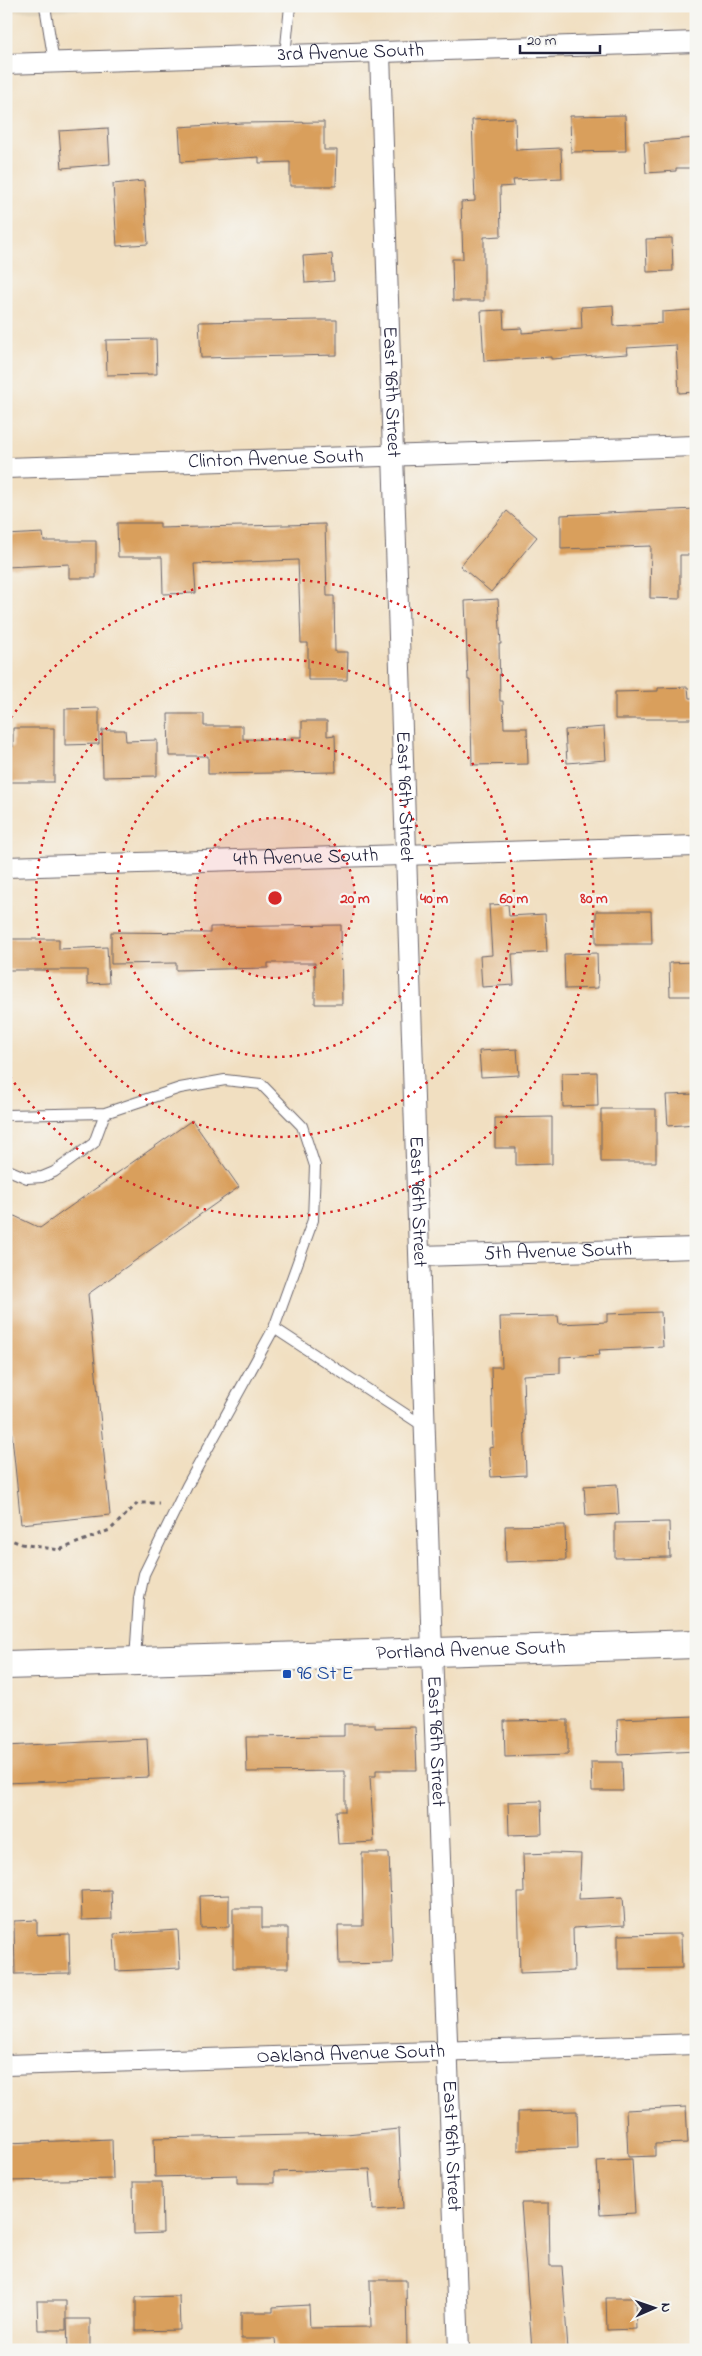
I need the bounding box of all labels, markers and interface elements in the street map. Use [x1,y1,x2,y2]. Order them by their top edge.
scale bar [520,22,600,54]
text: 20 m [527,30,557,52]
street label: 3rd Avenue South [277,36,424,70]
street label: East 96th Street [374,326,408,458]
street label: Clinton Avenue South [188,442,364,477]
street label: East 96th Street [388,730,421,863]
street label: 4th Avenue South [233,841,379,875]
text: 20 m [339,888,370,910]
text: 40 m [419,888,448,910]
text: 60 m [499,888,529,910]
text: 80 m [579,888,608,910]
centre of rings [266,889,284,907]
street label: East 96th Street [401,1135,434,1268]
street label: 5th Avenue South [483,1235,633,1269]
street label: Portland Avenue South [375,1633,566,1668]
place label: 96 St E [297,1660,354,1689]
marker: 96 St E [281,1668,293,1680]
street label: East 96th Street [418,1675,452,1808]
street label: Oakland Avenue South [256,2037,446,2072]
street label: East 96th Street [434,2080,468,2212]
north arrow [630,2284,680,2334]
text: N [655,2303,676,2313]

